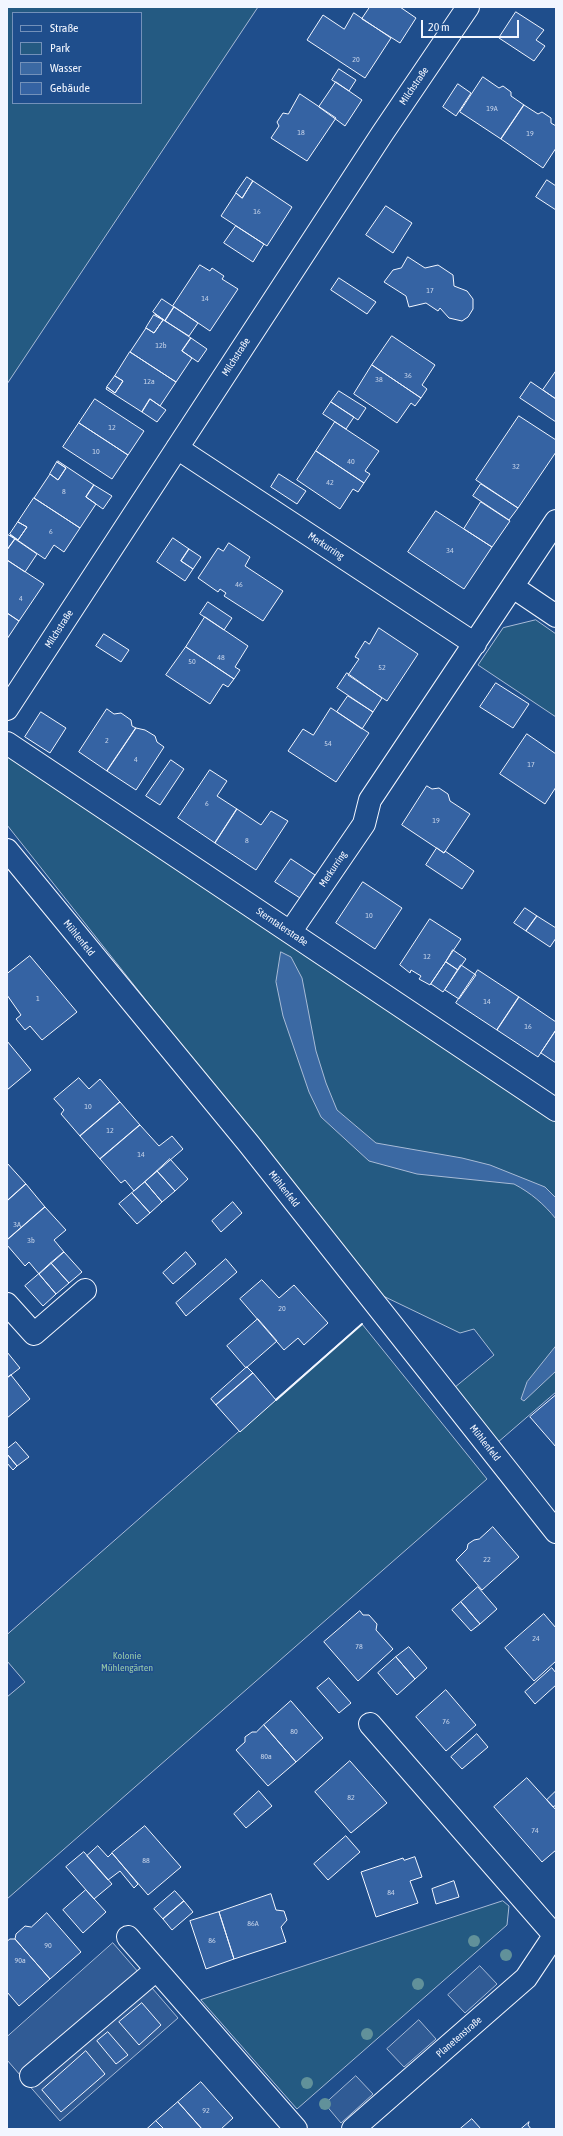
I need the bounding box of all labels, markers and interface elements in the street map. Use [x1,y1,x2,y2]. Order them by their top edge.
legend [12,12,142,104]
scale bar [423,12,521,38]
text: 20 m [428,20,450,34]
text: Straße [50,21,78,35]
text: Park [50,41,70,55]
house number: 20 [352,54,360,64]
text: Wasser [50,61,81,75]
street label: Milchstraße [397,65,431,107]
text: Gebäude [50,81,90,95]
house number: 19A [486,103,498,113]
house number: 18 [297,127,305,137]
house number: 19 [526,128,534,138]
house number: 16 [253,206,261,216]
house number: 17 [426,285,434,295]
house number: 14 [201,293,209,303]
street label: Milchstraße [219,336,253,378]
house number: 12b [155,340,167,350]
house number: 36 [404,370,412,380]
house number: 38 [375,374,383,384]
house number: 12a [143,376,155,386]
house number: 12 [108,422,116,432]
house number: 10 [92,446,100,456]
house number: 40 [347,456,355,466]
house number: 32 [512,461,520,471]
house number: 42 [326,477,334,487]
house number: 8 [62,486,66,496]
house number: 6 [49,526,53,536]
street label: Merkurring [306,530,346,562]
house number: 34 [446,545,454,555]
house number: 46 [235,579,243,589]
house number: 4 [19,593,23,603]
street label: Milchstraße [42,608,76,650]
house number: 48 [217,652,225,662]
house number: 50 [188,656,196,666]
house number: 52 [378,662,386,672]
house number: 2 [105,735,109,745]
house number: 54 [324,738,332,748]
house number: 4 [134,754,138,764]
house number: 17 [527,759,535,769]
house number: 6 [205,798,209,808]
house number: 19 [432,815,440,825]
house number: 8 [245,835,249,845]
street label: Merkurring [317,849,349,889]
street label: Sterntalerstraße [254,905,310,949]
house number: 10 [365,910,373,920]
street label: Mühlenfeld [61,918,97,958]
house number: 12 [423,951,431,961]
house number: 1 [36,993,40,1003]
house number: 14 [483,996,491,1006]
house number: 16 [524,1021,532,1031]
house number: 10 [84,1101,92,1111]
house number: 12 [106,1125,114,1135]
house number: 14 [137,1149,145,1159]
street label: Mühlenfeld [266,1168,302,1210]
house number: 3A [13,1219,21,1229]
house number: 3b [27,1235,35,1245]
house number: 20 [278,1303,286,1313]
street label: Mühlenfeld [467,1422,503,1464]
house number: 22 [483,1554,491,1564]
house number: 24 [532,1633,540,1643]
house number: 78 [355,1641,363,1651]
park label: Kolonie Mühlengärten [101,1650,153,1674]
house number: 76 [442,1716,450,1726]
house number: 80 [290,1726,298,1736]
house number: 80a [260,1751,272,1761]
house number: 82 [347,1792,355,1802]
house number: 74 [531,1825,539,1835]
house number: 88 [142,1855,150,1865]
house number: 84 [387,1887,395,1897]
house number: 86A [247,1918,259,1928]
house number: 86 [208,1935,216,1945]
house number: 90 [44,1940,52,1950]
house number: 90a [14,1955,26,1965]
street label: Planetenstraße [434,2014,484,2060]
house number: 92 [202,2105,210,2115]

